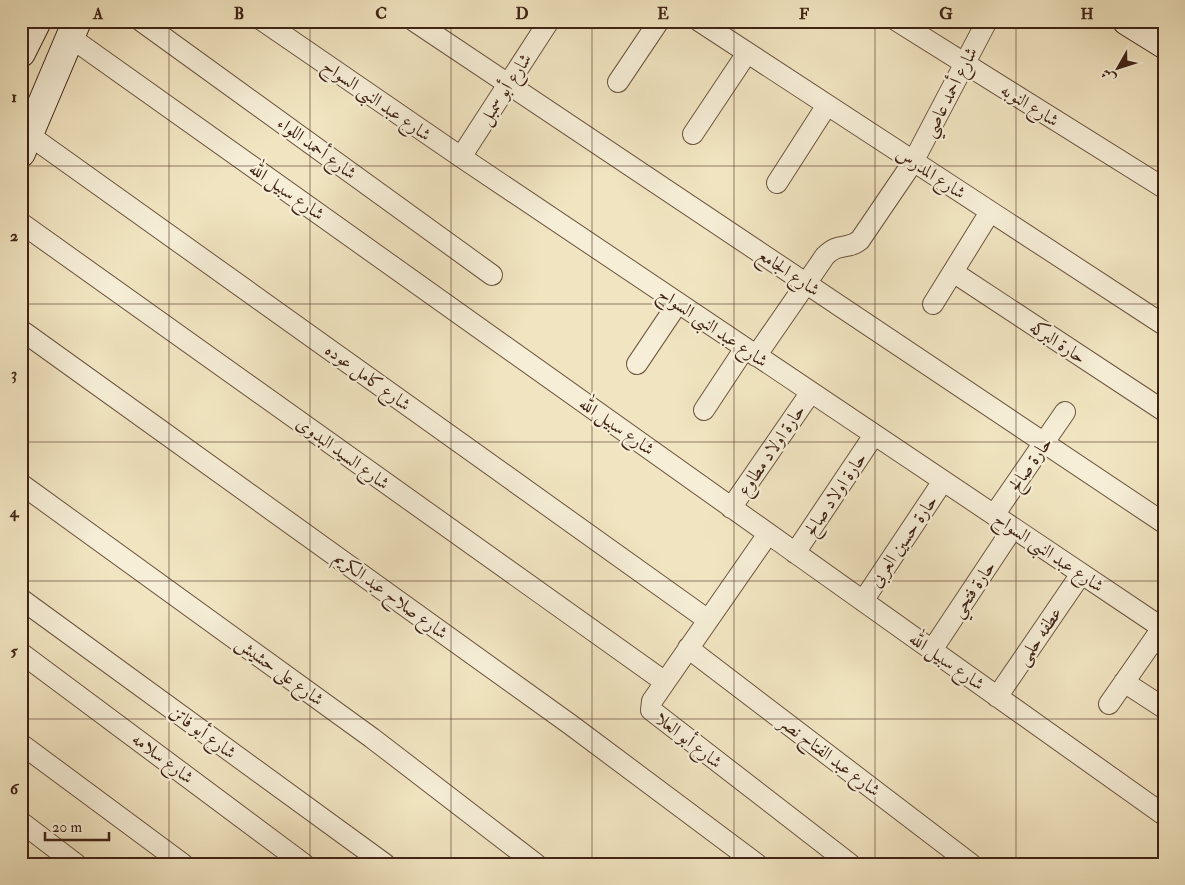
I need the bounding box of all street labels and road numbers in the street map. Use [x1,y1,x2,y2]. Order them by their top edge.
street label: شارع أحمد عاصي [916,42,988,144]
street label: شارع أبو سمبل [472,48,540,131]
street label: شارع عبد النبى السواح [315,54,436,150]
street label: شارع النوبه [995,79,1063,135]
street label: شارع أحمد اللواء [271,110,362,187]
street label: شارع المدرس [890,142,970,207]
street label: شارع سبيل الله [243,155,331,228]
street label: شارع الجامع [751,243,824,305]
street label: شارع عبد النبى السواح [651,282,772,376]
street label: حارة البركه [1025,316,1090,369]
street label: شارع كامل عوده [318,338,415,419]
street label: شارع سبيل الله [573,390,661,463]
street label: حارة اولاد مطاوع [732,400,813,502]
street label: شارع السيد البدوى [290,412,394,497]
street label: حارة صالح [1003,432,1061,499]
street label: حارة اولاد صالح [799,448,875,543]
street label: حارة حسين العربى [864,491,944,592]
street label: شارع عبد النبى السواح [987,507,1108,601]
street label: شارع صلاح عبد الكريم [327,546,452,648]
street label: حارة فتحي [946,556,1005,625]
street label: عطفه حلمى [1011,603,1067,670]
street label: شارع سبيل الله [903,625,991,698]
street label: شارع على حشيش [229,632,328,714]
street label: شارع أبو فاتن [163,699,242,767]
street label: شارع أبو العلا [649,706,728,776]
street label: شارع عبد الفتاح نصر [770,710,885,805]
street label: شارع سلامه [125,728,198,792]

